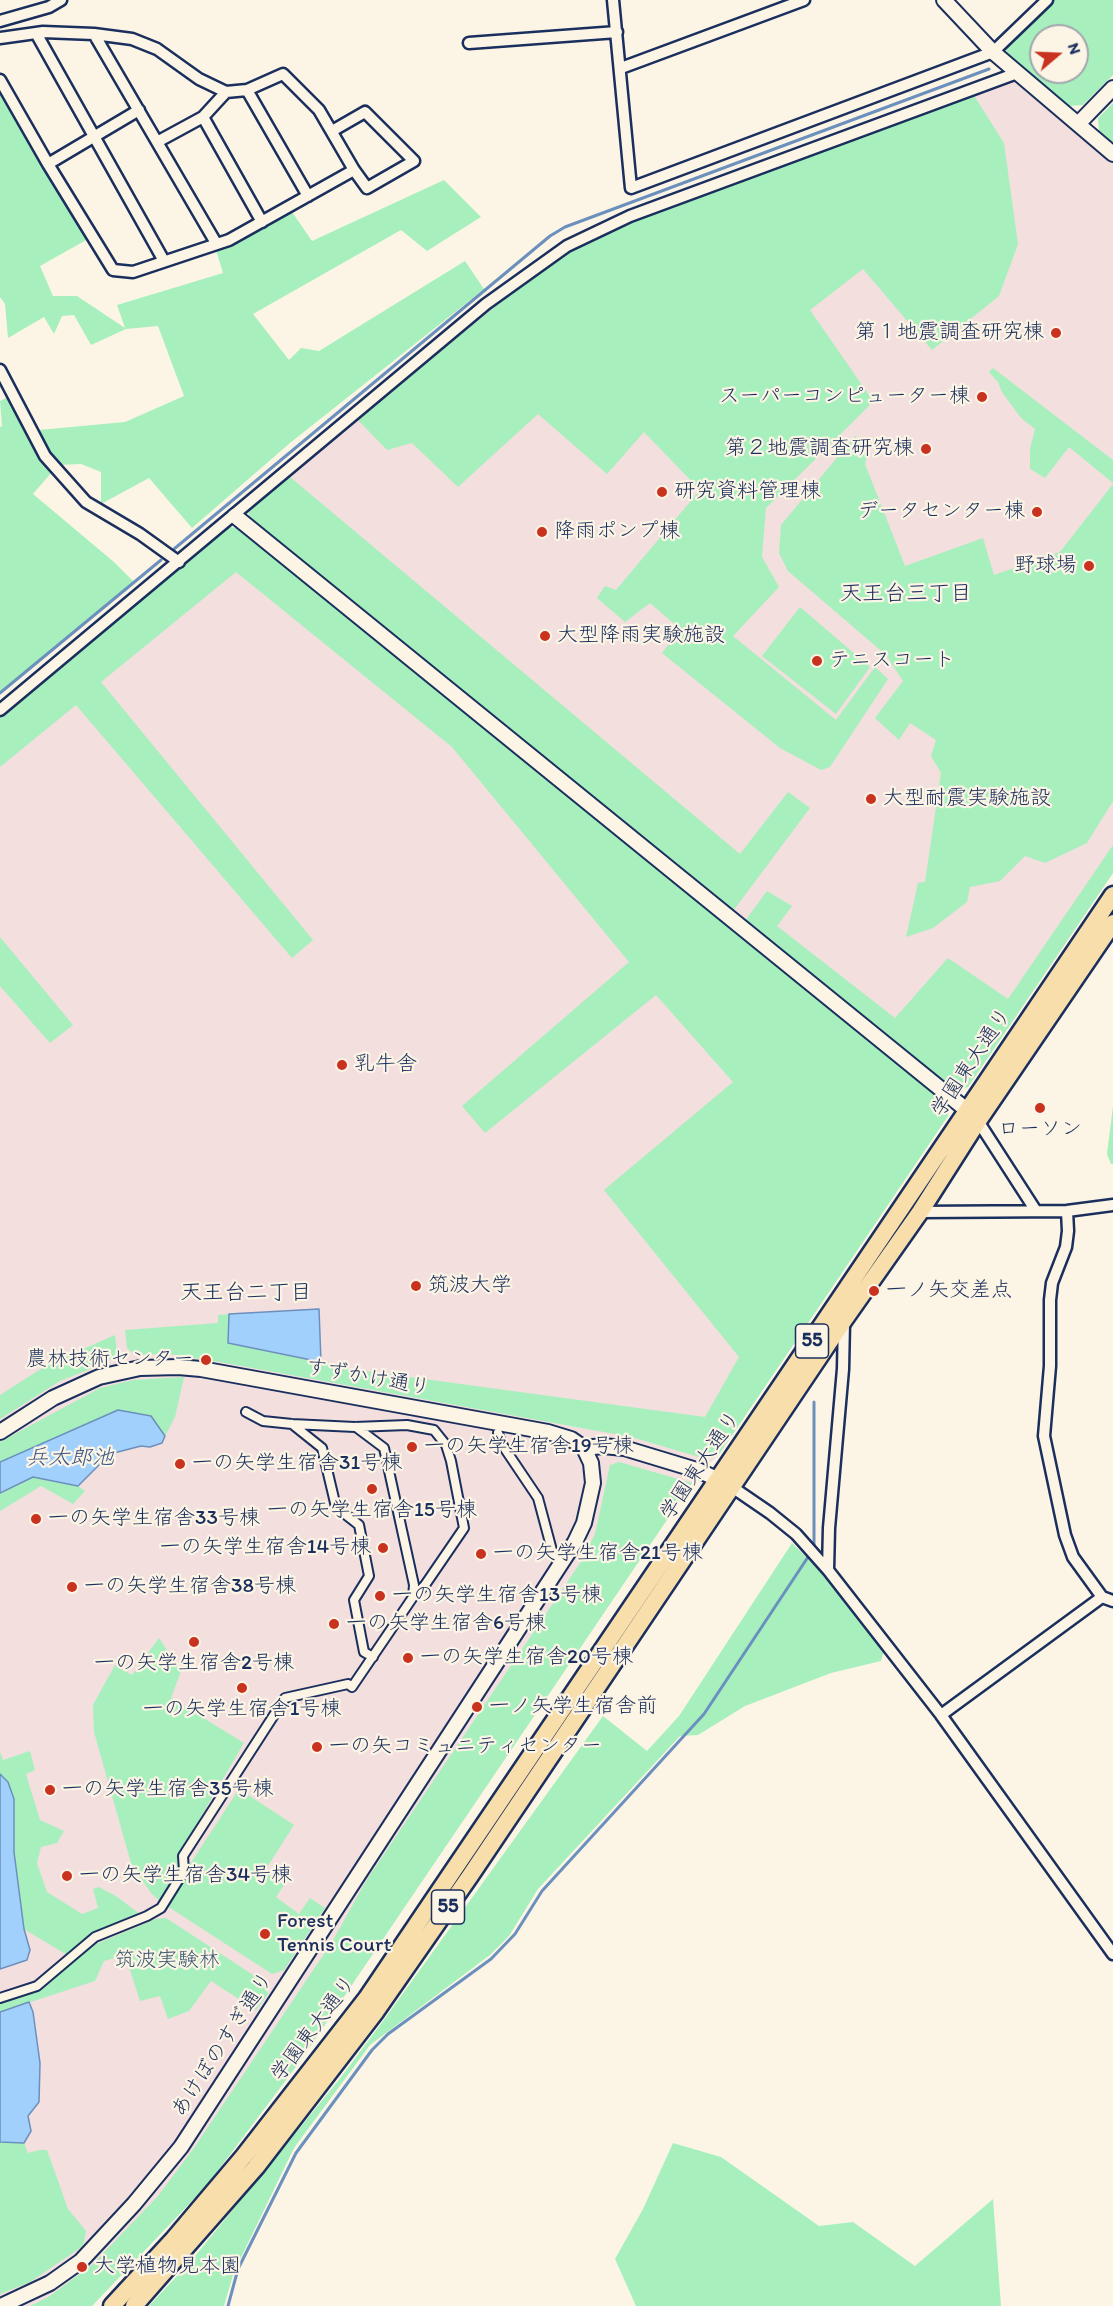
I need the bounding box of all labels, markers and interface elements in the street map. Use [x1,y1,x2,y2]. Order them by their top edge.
north arrow [1029,24,1089,84]
text: N [1064,40,1085,57]
place label: 第１地震調査研究棟 [855,320,1044,346]
marker: 第１地震調査研究棟 [1049,326,1063,340]
place label: スーパーコンピューター棟 [719,384,970,410]
marker: スーパーコンピューター棟 [975,390,989,404]
place label: 第２地震調査研究棟 [725,436,914,462]
marker: 第２地震調査研究棟 [919,442,933,456]
place label: 研究資料管理棟 [674,479,821,505]
marker: 研究資料管理棟 [655,485,669,499]
place label: データセンター棟 [857,499,1025,525]
marker: データセンター棟 [1030,505,1044,519]
place label: 降雨ポンプ棟 [554,519,680,545]
marker: 降雨ポンプ棟 [535,525,549,539]
place label: 野球場 [1014,553,1077,579]
marker: 野球場 [1082,559,1096,573]
district label: 天王台三丁目 [840,581,972,607]
place label: 大型降雨実験施設 [557,623,725,649]
marker: 大型降雨実験施設 [538,629,552,643]
place label: テニスコート [829,648,955,674]
marker: テニスコート [810,654,824,668]
place label: 大型耐震実験施設 [883,786,1051,812]
marker: 大型耐震実験施設 [864,792,878,806]
street label: 学園東大通り [926,1004,1018,1122]
place label: 乳牛舎 [354,1052,417,1078]
marker: 乳牛舎 [335,1058,349,1072]
marker: ローソン [1033,1101,1047,1115]
place label: ローソン [998,1117,1082,1143]
place label: 筑波大学 [428,1273,512,1299]
place label: 一ノ矢交差点 [886,1278,1012,1304]
marker: 筑波大学 [409,1279,423,1293]
district label: 天王台二丁目 [180,1280,312,1306]
marker: 一ノ矢交差点 [867,1284,881,1298]
road number: 55 [796,1324,828,1358]
place label: 農林技術センター [26,1347,194,1373]
marker: 農林技術センター [199,1353,213,1367]
street label: すずかけ通り [304,1355,432,1401]
street label: 学園東大通り [655,1407,747,1525]
place label: 一の矢学生宿舎19号棟 [424,1434,634,1460]
marker: 一の矢学生宿舎19号棟 [405,1440,419,1454]
water label: 兵太郎池 [26,1445,114,1471]
place label: 一の矢学生宿舎31号棟 [192,1451,402,1477]
marker: 一の矢学生宿舎31号棟 [173,1457,187,1471]
marker: 一の矢学生宿舎15号棟 [365,1482,379,1496]
place label: 一の矢学生宿舎15号棟 [267,1498,477,1524]
place label: 一の矢学生宿舎33号棟 [48,1506,260,1532]
marker: 一の矢学生宿舎33号棟 [29,1512,43,1526]
place label: 一の矢学生宿舎14号棟 [160,1535,371,1561]
marker: 一の矢学生宿舎14号棟 [376,1541,390,1555]
place label: 一の矢学生宿舎21号棟 [493,1541,703,1567]
marker: 一の矢学生宿舎21号棟 [474,1547,488,1561]
place label: 一の矢学生宿舎38号棟 [84,1574,296,1600]
marker: 一の矢学生宿舎38号棟 [65,1580,79,1594]
place label: 一の矢学生宿舎13号棟 [392,1583,602,1609]
marker: 一の矢学生宿舎13号棟 [373,1589,387,1603]
place label: 一の矢学生宿舎6号棟 [346,1611,546,1637]
marker: 一の矢学生宿舎6号棟 [327,1617,341,1631]
marker: 一の矢学生宿舎2号棟 [187,1635,201,1649]
place label: 一の矢学生宿舎20号棟 [420,1645,633,1671]
place label: 一の矢学生宿舎2号棟 [94,1651,294,1677]
marker: 一の矢学生宿舎20号棟 [401,1651,415,1665]
marker: 一の矢学生宿舎1号棟 [235,1681,249,1695]
place label: 一ノ矢学生宿舎前 [489,1694,657,1720]
place label: 一の矢学生宿舎1号棟 [143,1697,341,1723]
marker: 一ノ矢学生宿舎前 [470,1700,484,1714]
place label: 一の矢コミュニティセンター [329,1734,602,1760]
marker: 一の矢コミュニティセンター [310,1740,324,1754]
place label: 一の矢学生宿舎35号棟 [62,1777,273,1803]
marker: 一の矢学生宿舎35号棟 [43,1783,57,1797]
place label: 一の矢学生宿舎34号棟 [79,1863,292,1889]
marker: 一の矢学生宿舎34号棟 [60,1869,74,1883]
road number: 55 [432,1890,464,1924]
place label: Forest Tennis Court [277,1909,391,1959]
marker: Forest Tennis Court [258,1927,272,1941]
park label: 筑波実験林 [115,1948,219,1974]
street label: あけぼのすぎ通り [167,1968,279,2122]
street label: 学園東大通り [266,1971,362,2087]
place label: 大学植物見本園 [94,2254,241,2280]
marker: 大学植物見本園 [75,2260,89,2274]

